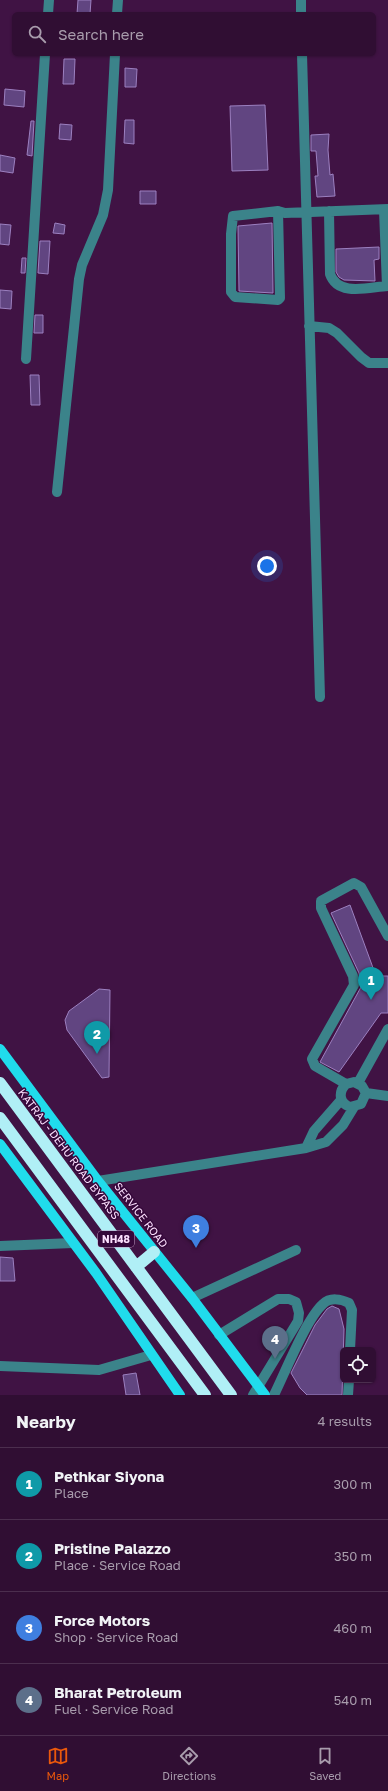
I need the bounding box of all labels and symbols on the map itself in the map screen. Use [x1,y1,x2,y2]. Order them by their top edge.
your location [257,556,277,576]
pin: 1 [358,967,384,1000]
pin: 2 [84,1021,110,1054]
street label: KATRAJ - DEHU ROAD BYPASS [16,1086,123,1222]
street label: SERVICE ROAD [112,1179,171,1250]
pin: 3 [183,1215,209,1248]
road number: NH48 [98,1231,134,1247]
pin: 4 [262,1326,288,1359]

